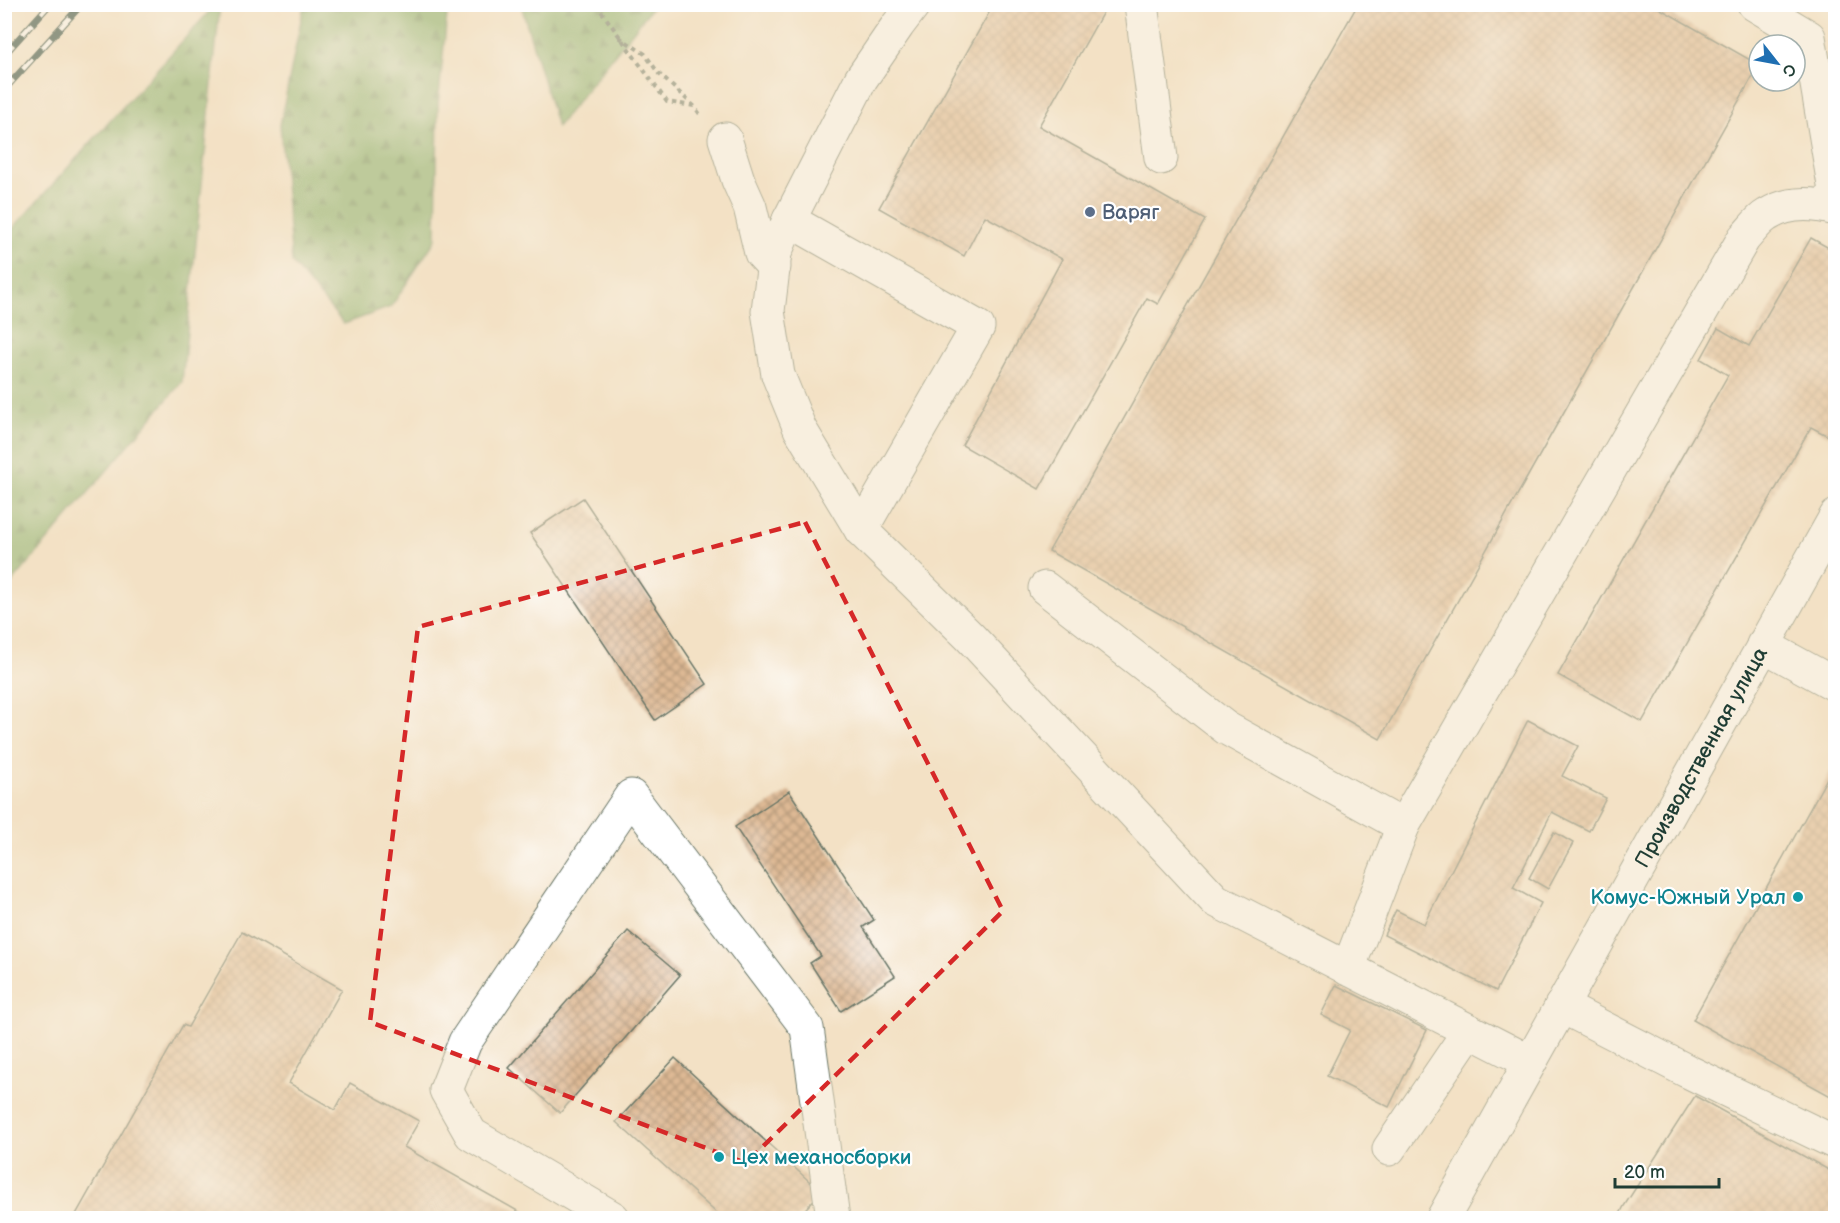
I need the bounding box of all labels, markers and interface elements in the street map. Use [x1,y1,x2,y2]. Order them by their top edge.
north arrow [1747,33,1807,93]
text: С [1778,60,1800,80]
place label: Варяг [1102,200,1159,225]
marker: Варяг [1083,205,1097,219]
street label: Производственная улица [1630,642,1773,872]
place label: Комус-Южный Урал [1590,885,1786,910]
marker: Комус-Южный Урал [1791,890,1805,904]
place label: Цех механосборки [731,1145,912,1170]
marker: Цех механосборки [712,1150,726,1164]
scale bar [1615,1151,1718,1189]
text: 20 m [1624,1162,1665,1183]

